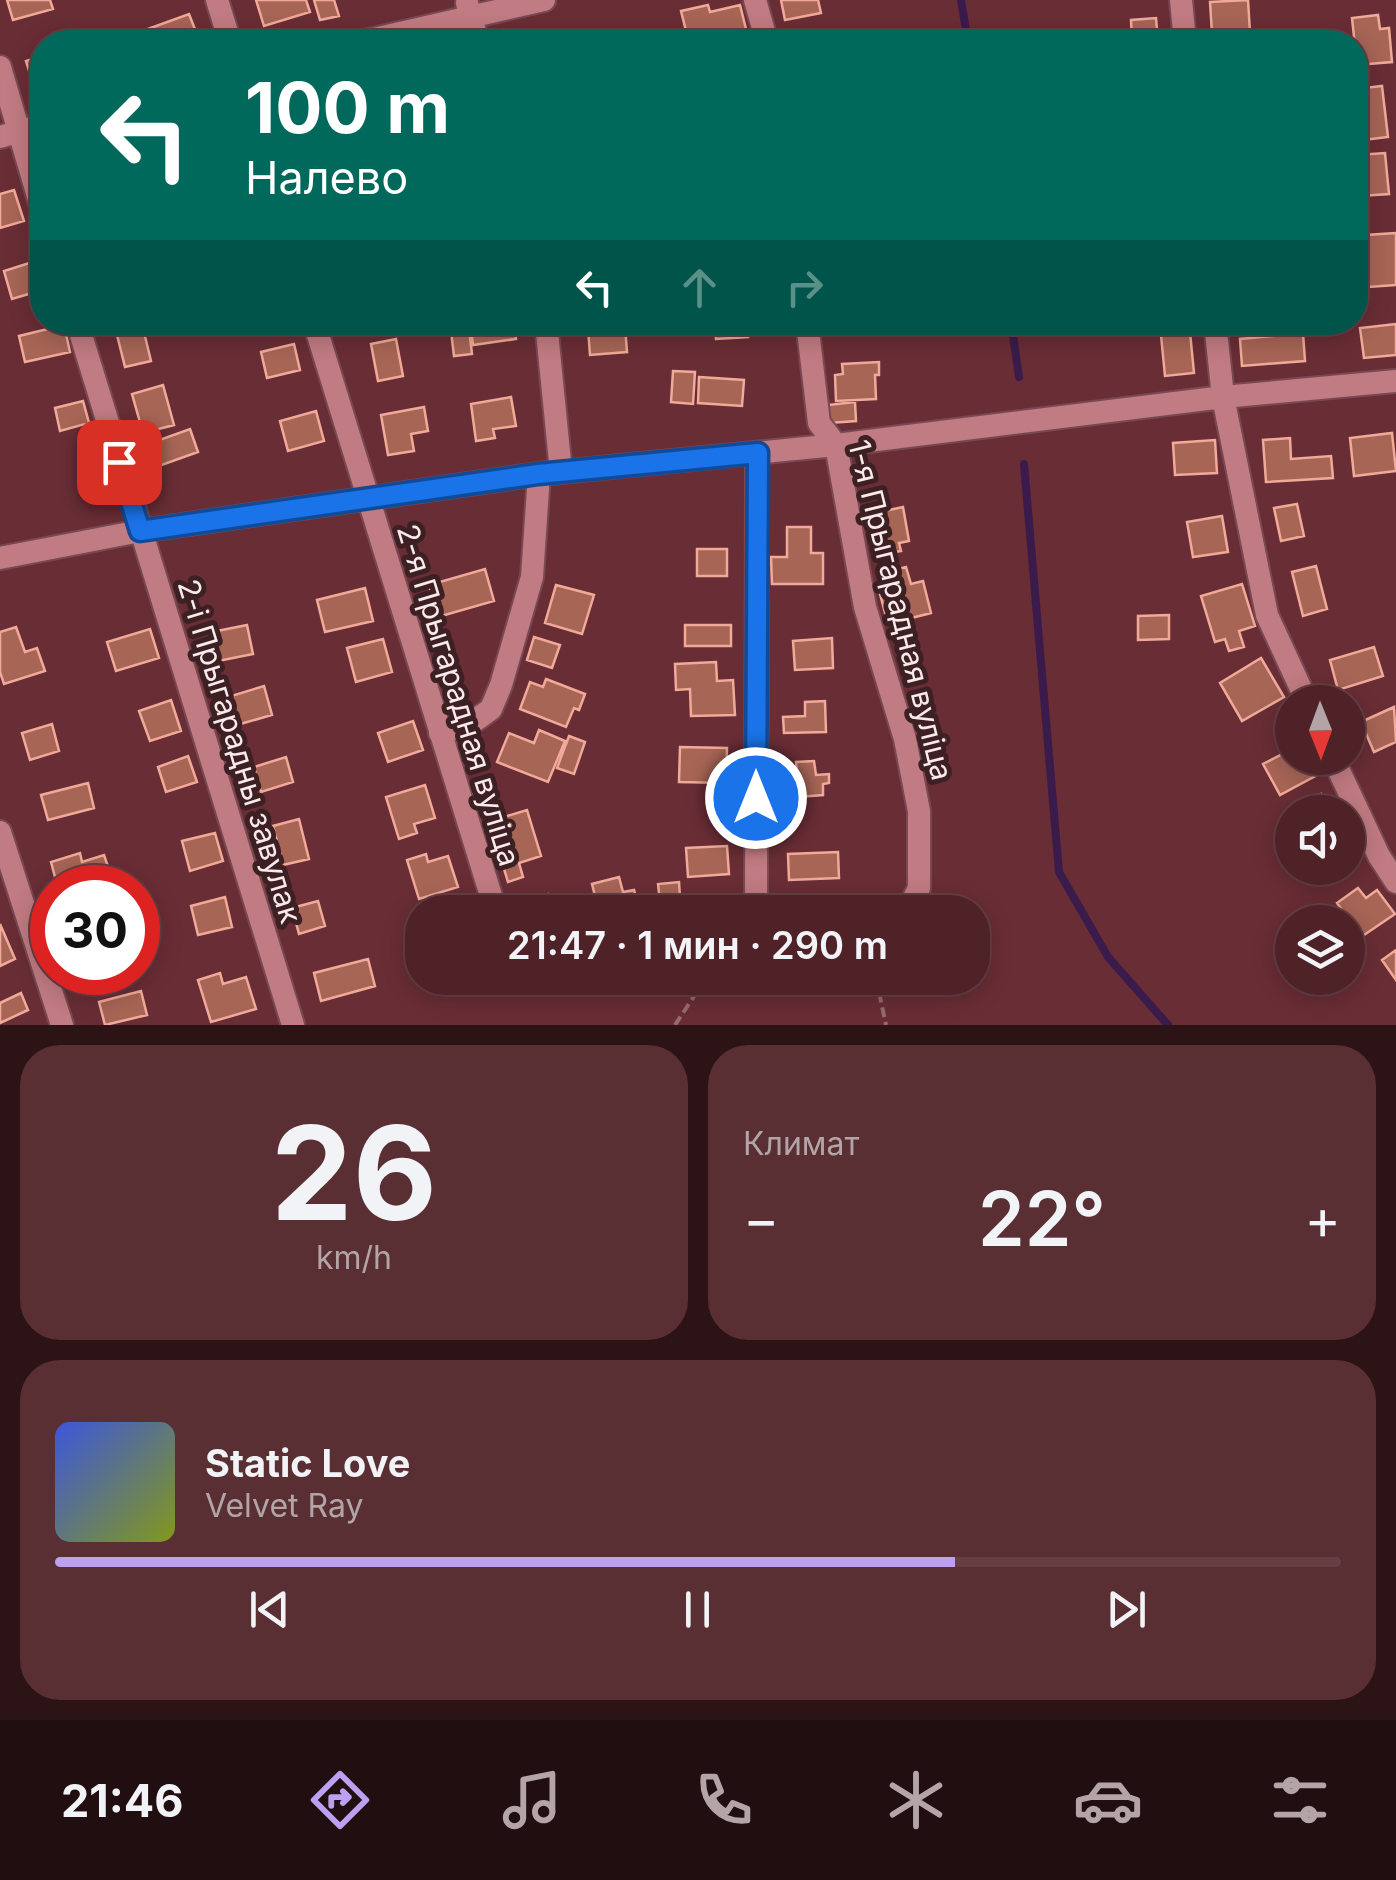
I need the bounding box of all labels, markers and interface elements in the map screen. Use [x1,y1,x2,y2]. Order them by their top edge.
text: 100 m [245,65,450,150]
icon: left [80,70,210,200]
text: Налево [245,150,408,205]
icon: left [567,260,622,315]
icon: ahead [672,260,727,315]
icon: right [777,260,832,315]
pin [77,420,162,505]
icon: arrive [92,435,147,490]
street label: 1-я Прыгарадная вуліца [841,436,961,784]
street label: 2-я Прыгарадная вуліца [390,520,528,870]
street label: 2-і Прыгарадны завулак [171,575,309,927]
north arrow [1275,685,1365,775]
map controls [1275,685,1365,995]
position arrow [704,746,808,850]
button: sound [1275,795,1365,885]
speed limit sign: 30 [30,865,160,995]
button: layers [1275,905,1365,995]
text: 21:47 · 1 мин · 290 m [507,922,888,968]
text: 26 [271,1094,437,1251]
text: Климат [743,1124,859,1163]
text: 22° [978,1173,1106,1264]
text: − [743,1186,779,1252]
text: + [1305,1186,1341,1252]
text: km/h [316,1238,392,1277]
text: Static Love [205,1440,410,1486]
text: Velvet Ray [205,1486,363,1525]
icon: previous [242,1582,297,1637]
icon: pause [670,1582,725,1637]
icon: next [1099,1582,1154,1637]
icon: directions [305,1765,375,1835]
icon: music [497,1765,567,1835]
icon: phone [689,1765,759,1835]
icon: climate [881,1765,951,1835]
icon: car [1073,1765,1143,1835]
icon: filters [1265,1765,1335,1835]
text: 21:46 [61,1773,183,1828]

